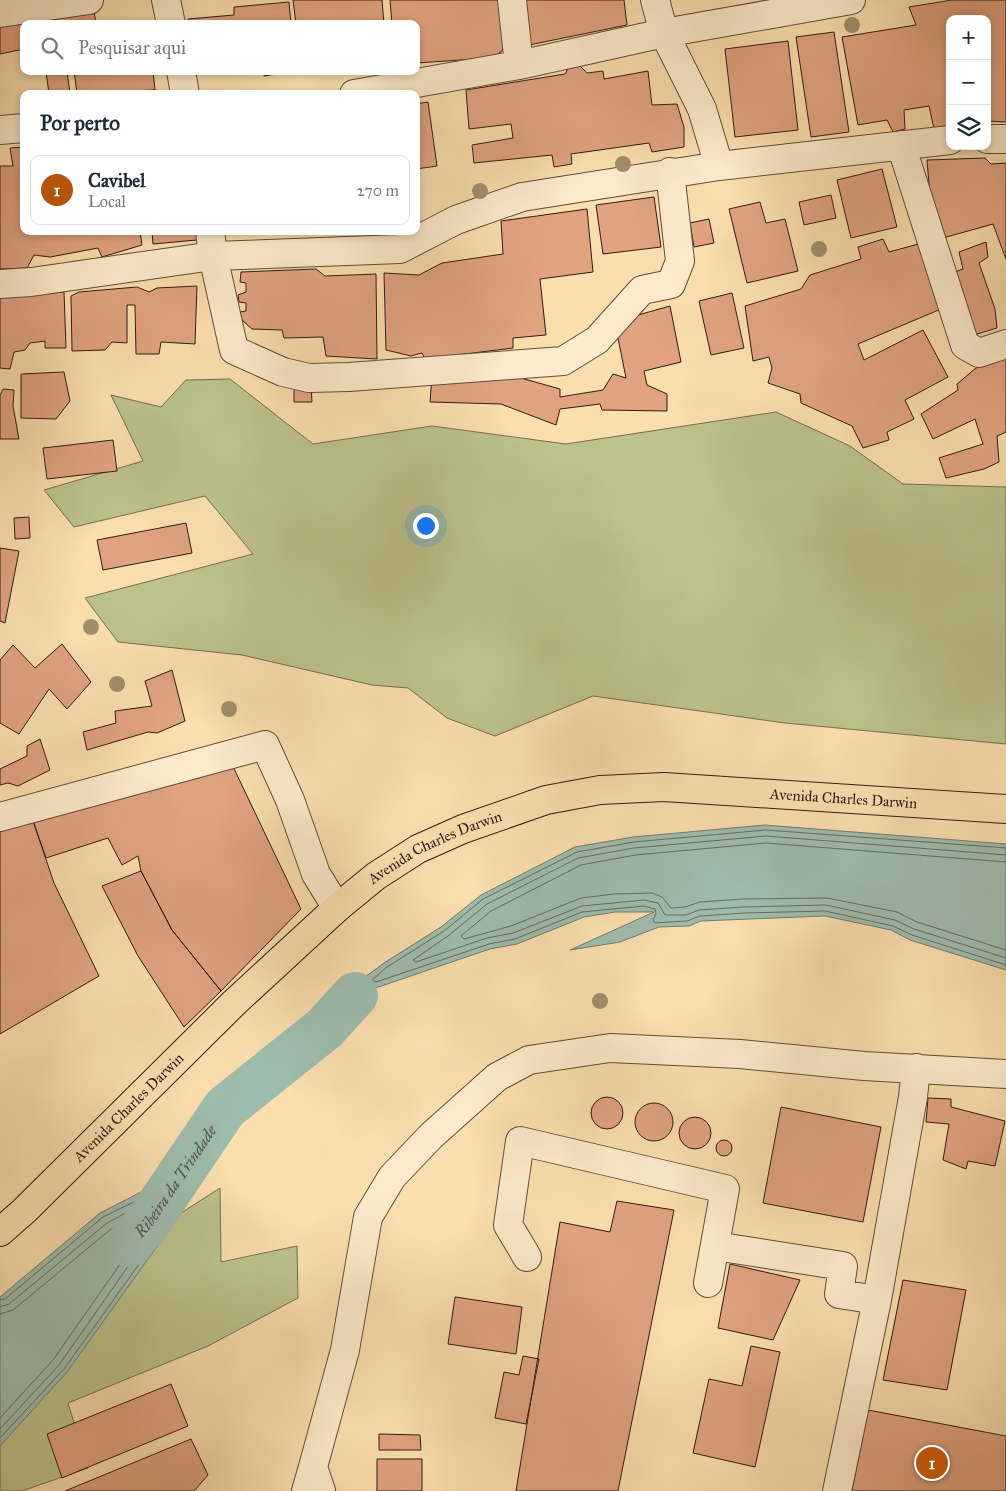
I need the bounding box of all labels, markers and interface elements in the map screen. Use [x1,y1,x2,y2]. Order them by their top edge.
map controls [946,15,991,150]
button: + [946,15,991,60]
search box [20,20,420,75]
icon: search [38,34,66,62]
text: Pesquisar aqui [78,36,186,59]
button: − [946,60,991,105]
button: layers [946,105,991,150]
text: Por perto [40,110,120,136]
text: Cavibel [88,169,145,192]
text: 1 [54,181,60,200]
text: 270 m [357,181,399,200]
text: Local [88,192,126,211]
your location [413,513,439,539]
street label: Avenida Charles Darwin [768,785,918,812]
street label: Avenida Charles Darwin [363,807,504,889]
street label: Avenida Charles Darwin [69,1049,187,1167]
water label: Ribeira da Trindade [130,1121,221,1242]
pin: 1 [916,1444,948,1482]

